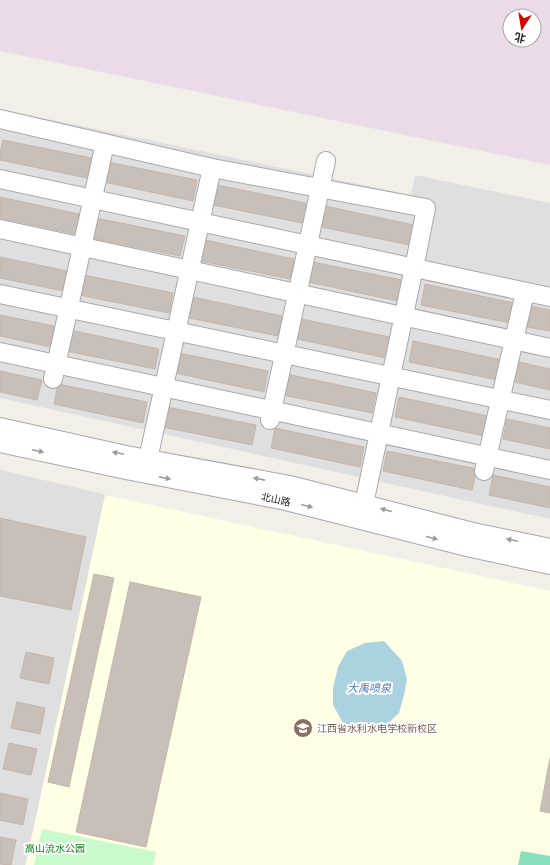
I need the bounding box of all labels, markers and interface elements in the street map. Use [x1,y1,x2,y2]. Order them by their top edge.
north arrow [502,8,542,48]
text: 北 [513,31,527,46]
one-way arrow [32,449,44,455]
one-way arrow [111,449,124,455]
one-way arrow [159,475,172,481]
one-way arrow [253,476,265,482]
street label: 北山路 [260,490,292,508]
one-way arrow [301,503,313,509]
one-way arrow [379,506,392,512]
one-way arrow [426,536,439,542]
one-way arrow [506,537,518,543]
water label: 大禹喷泉 [347,681,392,694]
school or university icon: 江西省水利水电学校新校区 [292,717,314,739]
place label: 江西省水利水电学校新校区 [317,722,437,734]
park label: 高山流水公园 [25,842,85,854]

